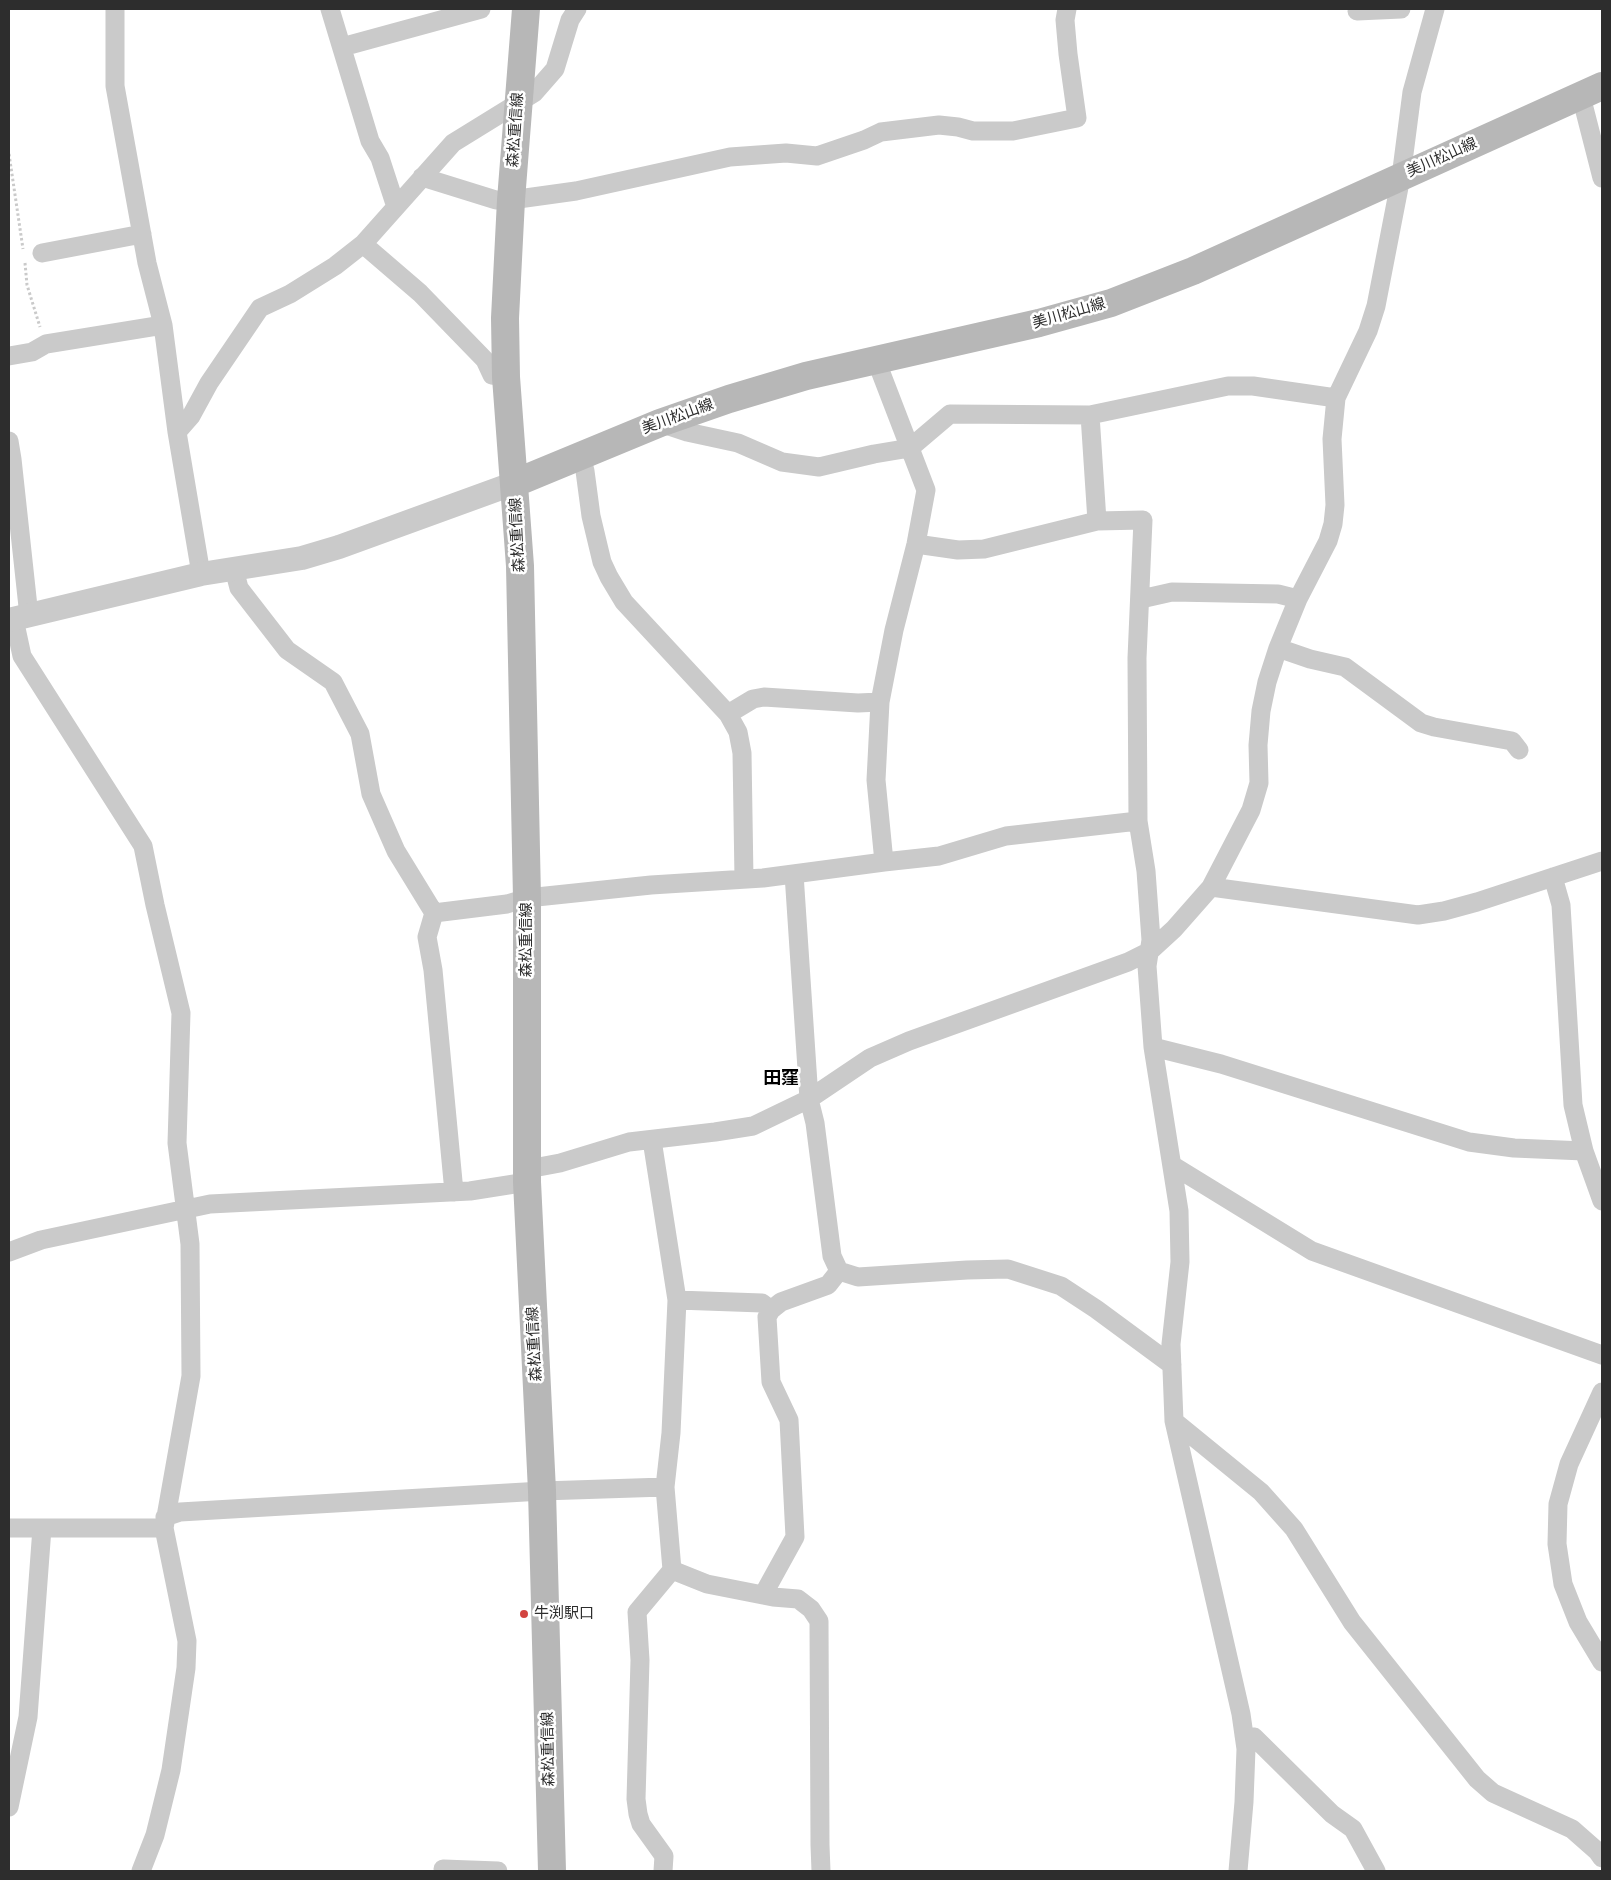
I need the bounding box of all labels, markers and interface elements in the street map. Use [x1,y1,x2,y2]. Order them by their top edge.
street label: 森松重信線 [504,92,528,168]
street label: 美川松山線 [1404,135,1480,181]
street label: 美川松山線 [1030,295,1108,333]
street label: 美川松山線 [640,396,716,438]
street label: 森松重信線 [507,497,529,573]
street label: 森松重信線 [518,903,536,977]
district label: 田窪 [763,1068,799,1090]
street label: 森松重信線 [524,1306,546,1382]
place label: 牛渕駅口 [534,1605,594,1623]
marker: 牛渕駅口 [518,1608,530,1620]
street label: 森松重信線 [539,1711,559,1787]

